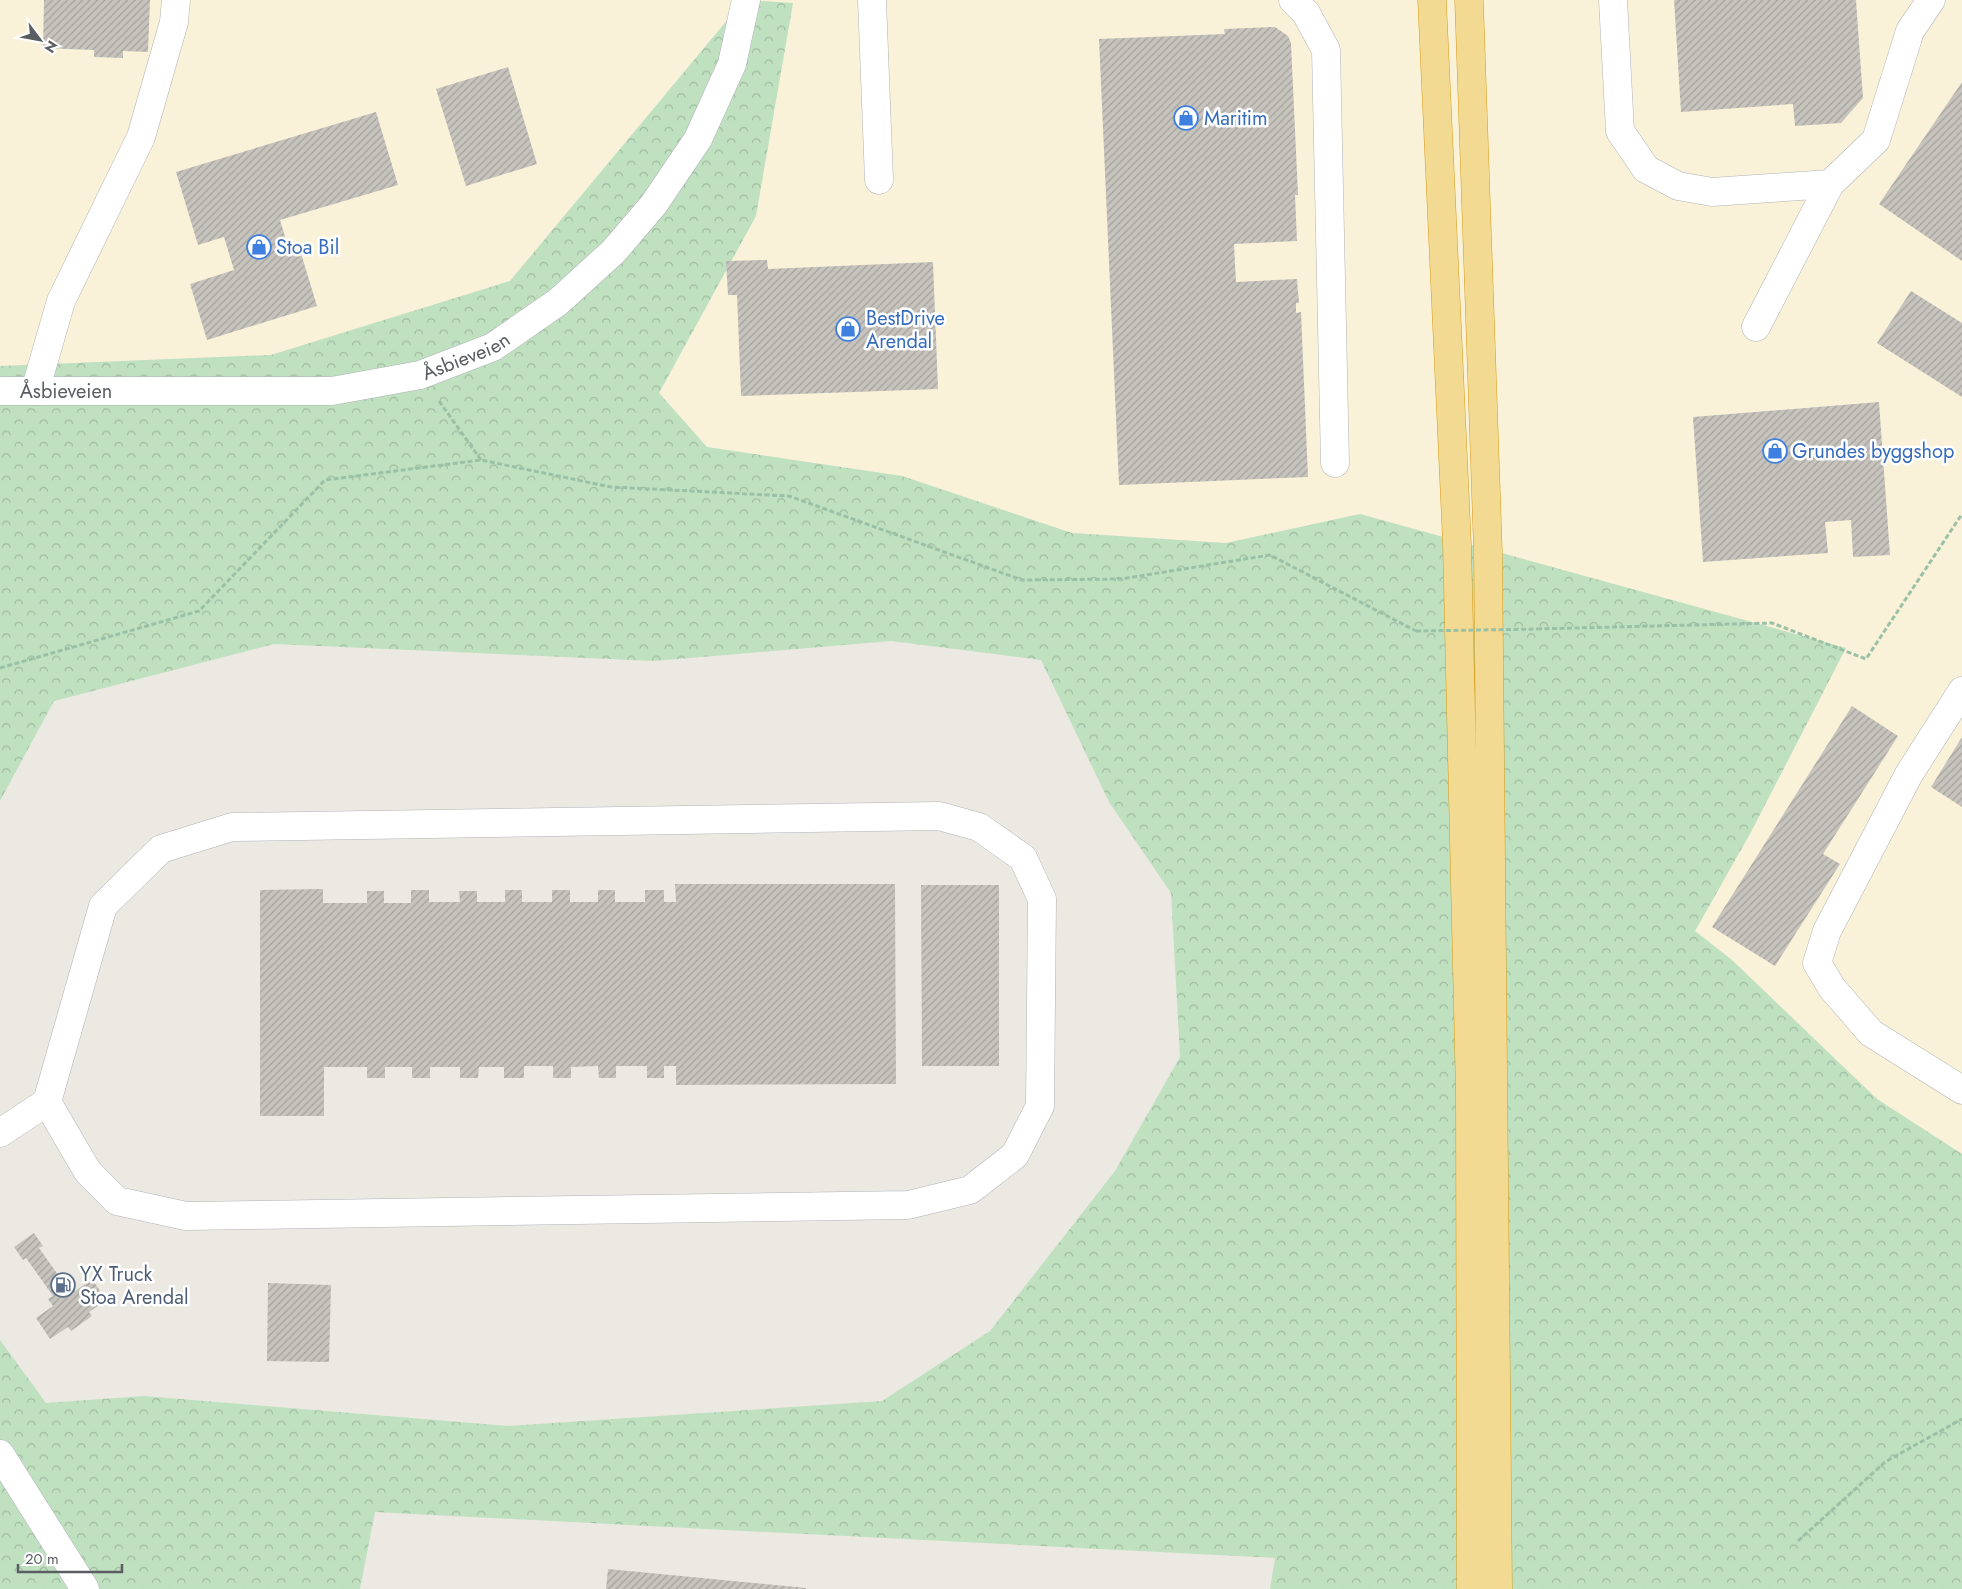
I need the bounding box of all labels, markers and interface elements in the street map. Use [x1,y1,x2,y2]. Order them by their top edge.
north arrow [15,15,65,65]
text: N [40,37,62,57]
place label: Maritim [1204,104,1267,133]
shop icon: Maritim [1173,105,1199,131]
place label: Stoa Bil [276,233,339,262]
shop icon: Stoa Bil [246,234,272,260]
place label: BestDrive Arendal [866,304,945,356]
shop icon: BestDrive Arendal [835,316,861,342]
street label: Åsbieveien [418,325,516,388]
street label: Åsbieveien [20,377,112,406]
place label: Grundes byggshop [1792,437,1954,466]
shop icon: Grundes byggshop [1762,438,1788,464]
place label: YX Truck Stoa Arendal [80,1260,188,1312]
fuel station icon: YX Truck Stoa Arendal [50,1272,76,1298]
scale bar [18,1542,121,1574]
text: 20 m [25,1548,59,1570]

